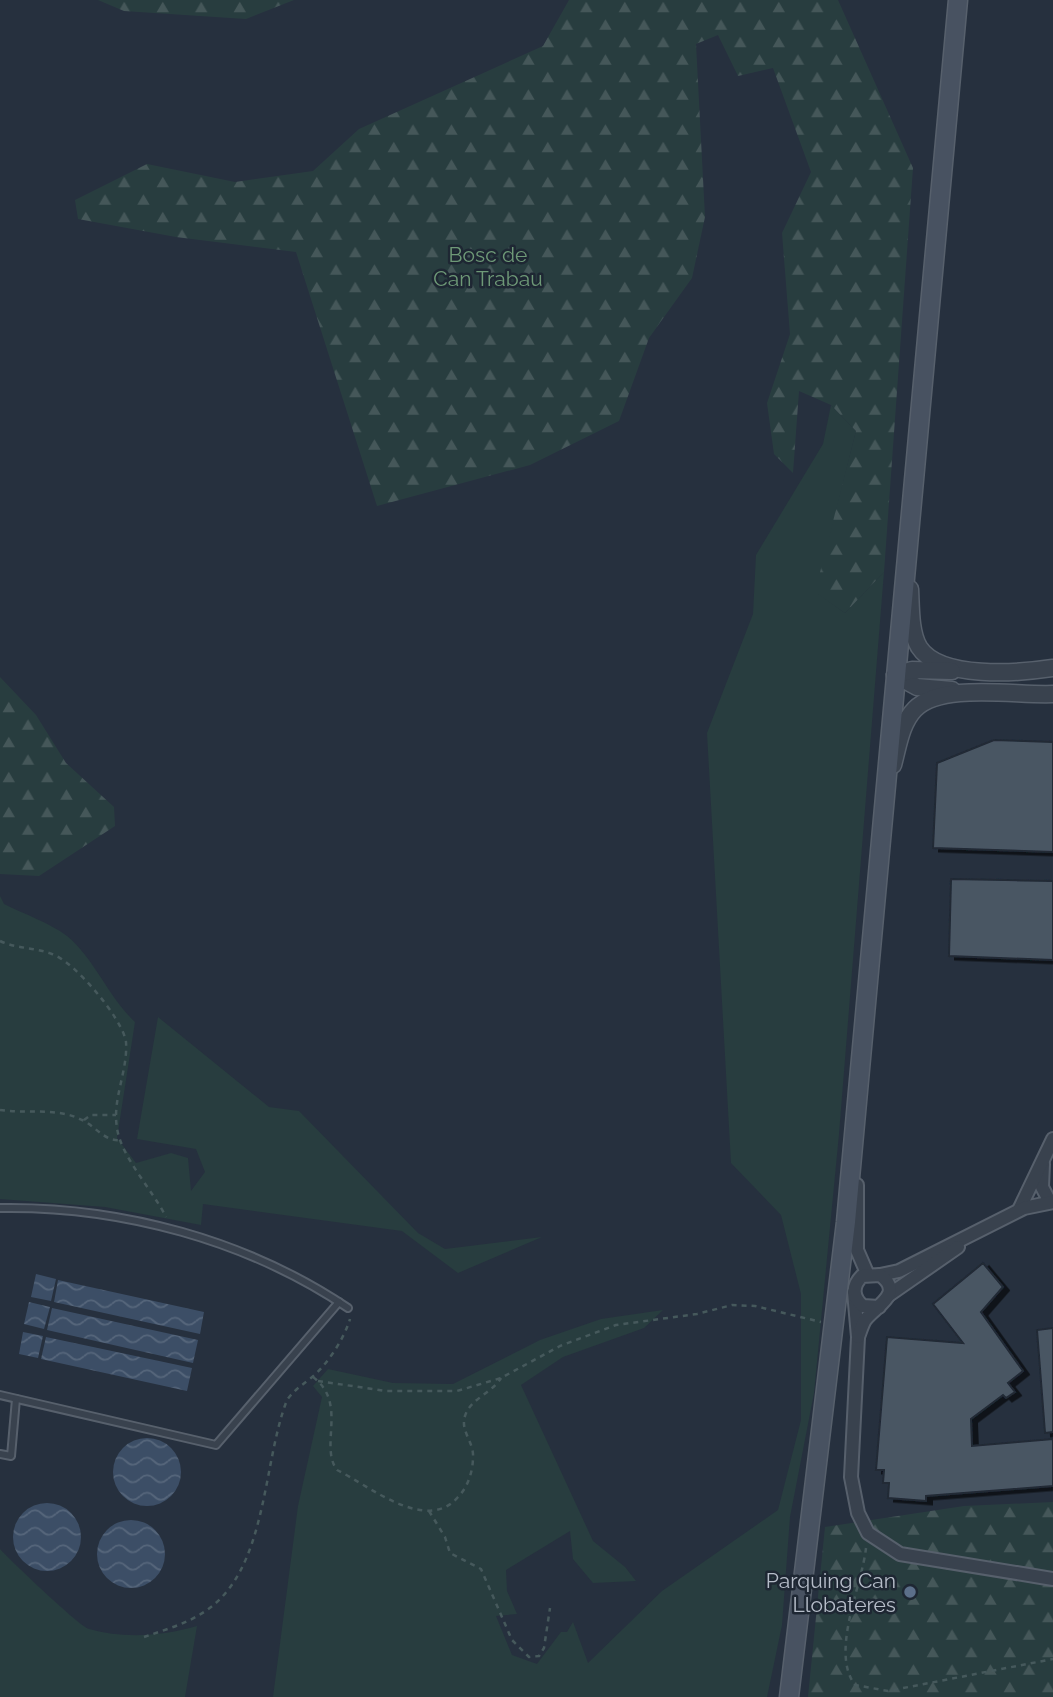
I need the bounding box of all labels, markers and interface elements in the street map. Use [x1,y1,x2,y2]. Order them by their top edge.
park label: Bosc de Can Trabau [433,242,543,291]
place label: Parquing Can Llobateres [766,1568,896,1617]
marker: Parquing Can Llobateres [902,1584,918,1600]

